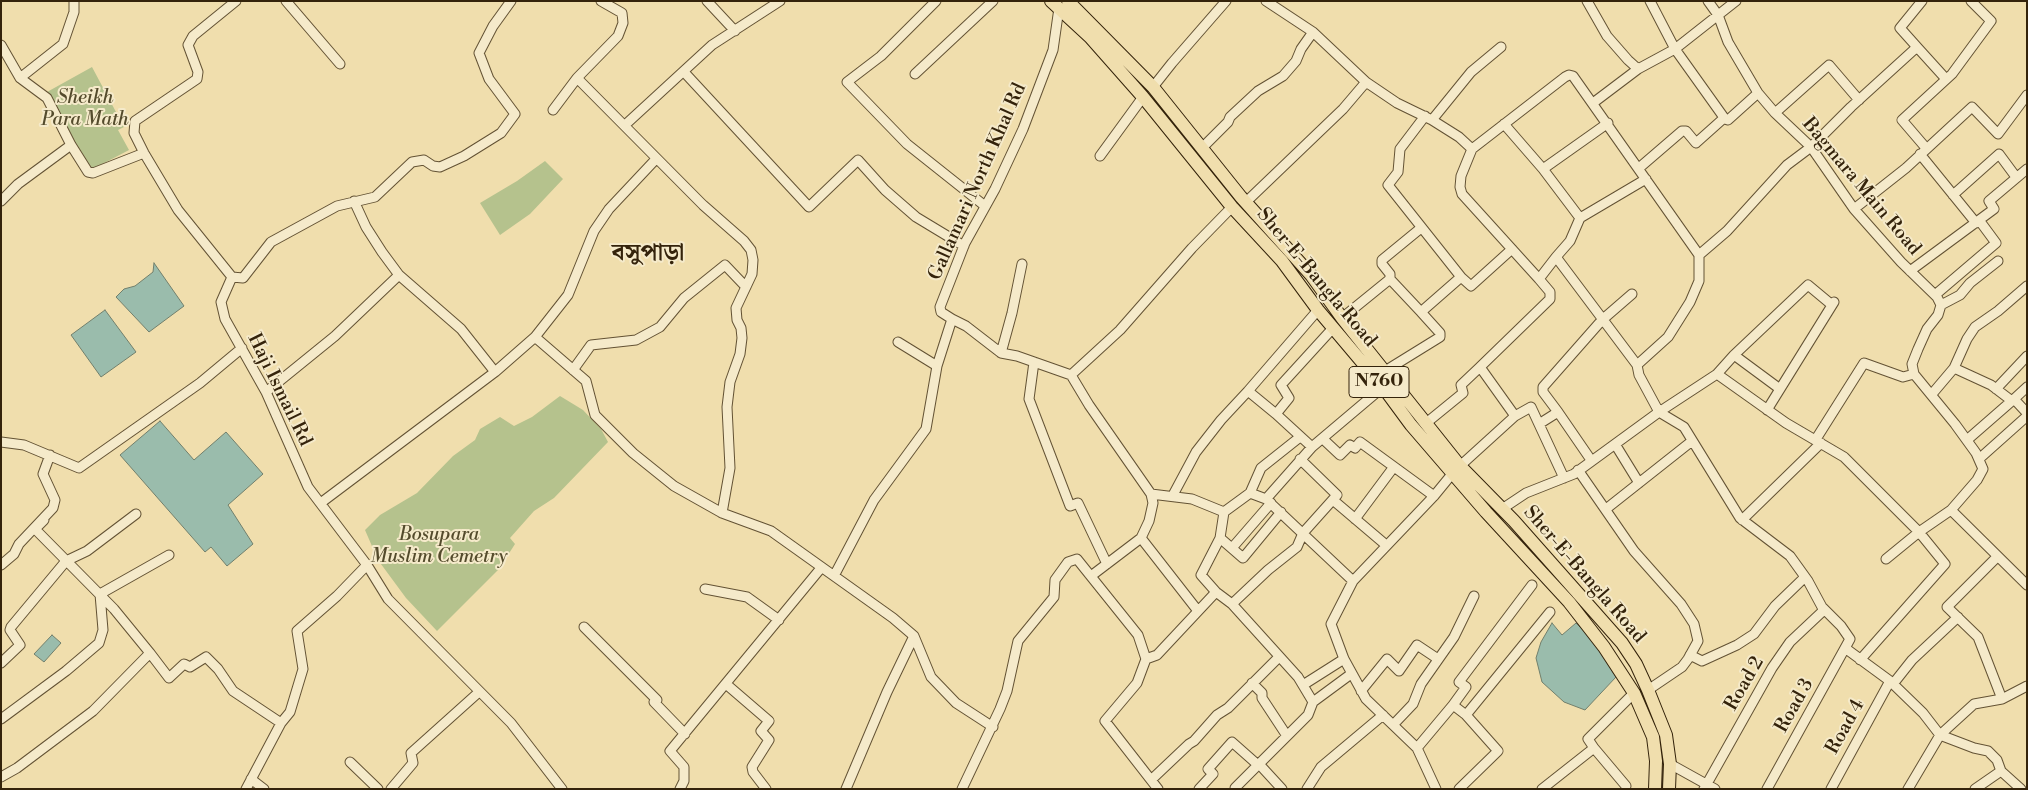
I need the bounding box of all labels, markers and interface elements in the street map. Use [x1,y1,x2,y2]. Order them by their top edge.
street label: Gallamari North Khal Rd [924,80,1032,284]
park label: Sheikh Para Math [41,87,129,131]
street label: Bagmara Main Road [1797,114,1925,260]
street label: Sher-E-Bangla Road [1251,204,1381,352]
district label: বসুপাড়া [612,240,684,268]
street label: Haji Ismail Rd [242,330,316,450]
road number: N760 [1349,367,1409,398]
street label: Sher-E-Bangla Road [1518,502,1650,648]
park label: Bosupara Muslim Cemetry [371,524,507,568]
street label: Road 2 [1720,653,1770,715]
street label: Road 3 [1771,675,1819,737]
street label: Road 4 [1822,696,1870,758]

